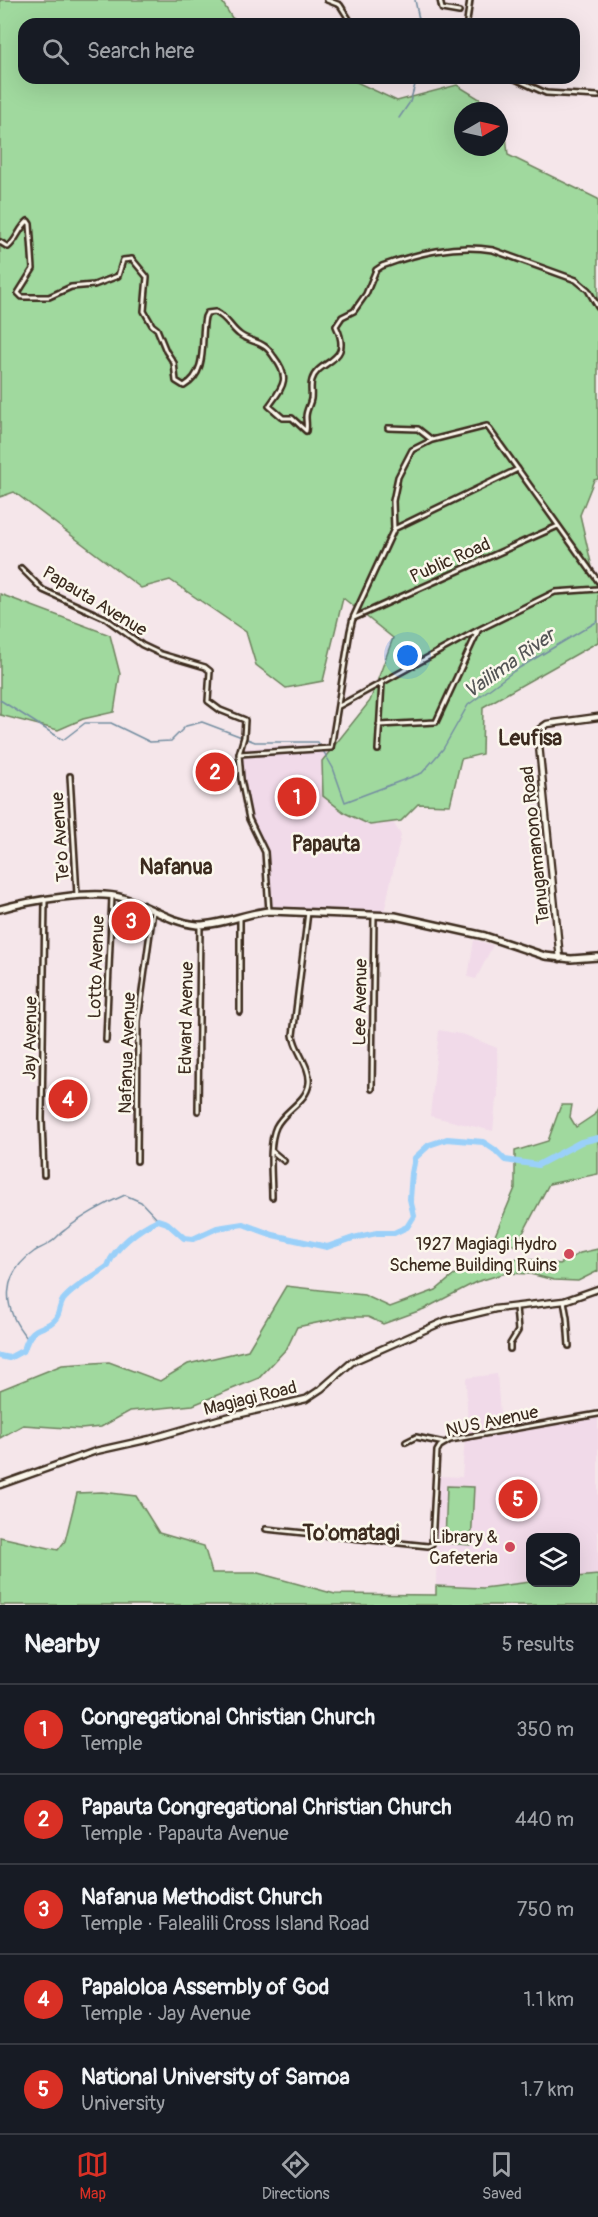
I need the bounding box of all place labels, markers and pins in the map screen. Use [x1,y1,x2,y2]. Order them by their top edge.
pin: 2 [196,750,234,794]
pin: 1 [278,774,316,820]
pin: 3 [112,898,150,944]
pin: 4 [48,1076,88,1122]
place label: 1927 Magiagi Hydro Scheme Building Ruins [389,1233,557,1277]
marker: 1927 Magiagi Hydro Scheme Building Ruins [562,1247,576,1261]
pin: 5 [498,1476,538,1522]
place label: Library & Cafeteria [429,1526,498,1570]
marker: Library & Cafeteria [503,1540,517,1554]

